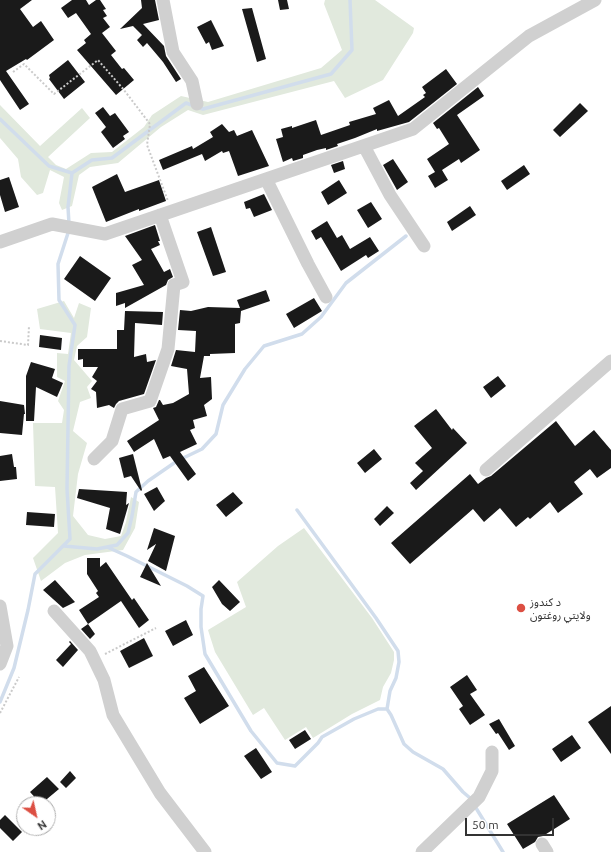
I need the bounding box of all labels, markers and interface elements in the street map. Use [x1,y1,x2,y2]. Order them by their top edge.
place label: د کندوز ولایتي روغتون [530,595,591,621]
marker: د کندوز ولایتي روغتون [515,602,527,614]
north arrow [16,796,56,836]
scale bar [467,810,556,836]
text: N [35,818,49,832]
text: 50 m [472,818,499,831]

